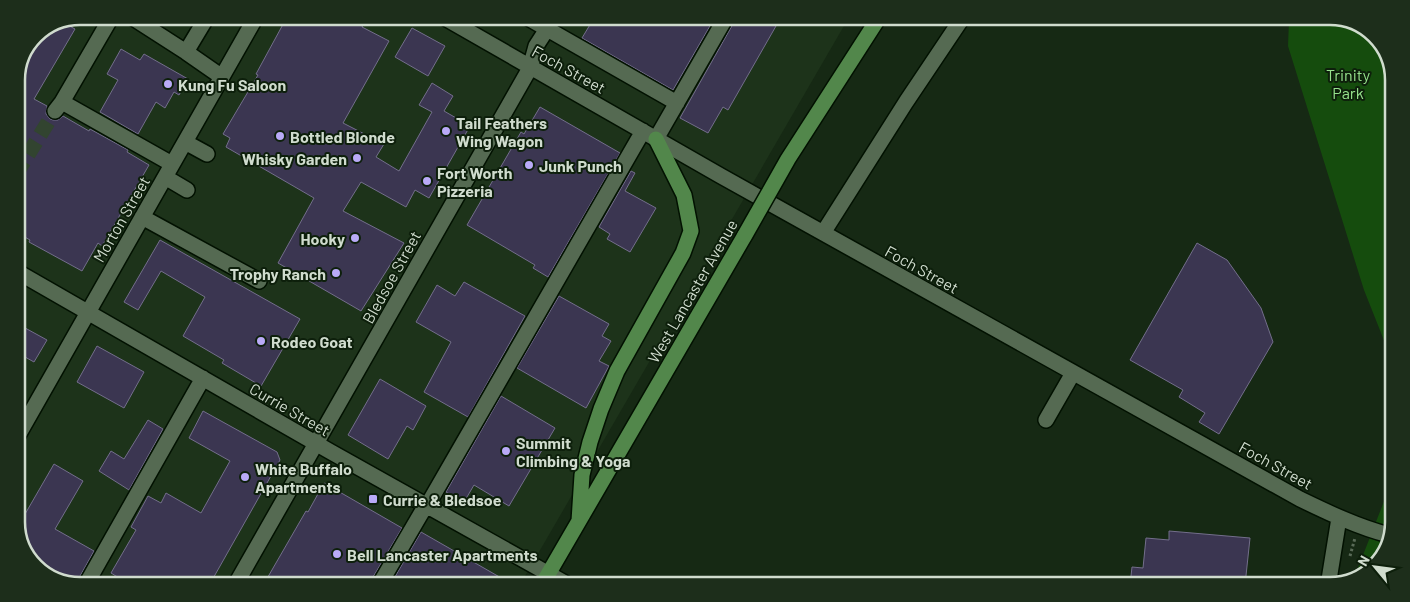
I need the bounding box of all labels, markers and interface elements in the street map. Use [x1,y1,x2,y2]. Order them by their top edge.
street label: Foch Street [529,41,609,97]
park label: Trinity Park [1326,65,1371,102]
place label: Kung Fu Saloon [178,75,286,94]
marker: Kung Fu Saloon [162,78,174,90]
place label: Tail Feathers Wing Wagon [456,113,547,150]
marker: Tail Feathers Wing Wagon [440,125,452,137]
place label: Bottled Blonde [290,127,395,146]
marker: Bottled Blonde [274,130,286,142]
place label: Whisky Garden [242,149,347,168]
marker: Whisky Garden [351,152,363,164]
place label: Junk Punch [539,156,622,175]
marker: Junk Punch [523,159,535,171]
place label: Fort Worth Pizzeria [437,163,512,200]
street label: Morton Street [89,173,153,265]
marker: Fort Worth Pizzeria [421,175,433,187]
street label: West Lancaster Avenue [643,216,741,366]
street label: Bledsoe Street [358,227,424,327]
place label: Hooky [301,229,345,248]
marker: Hooky [349,232,361,244]
street label: Foch Street [882,241,962,297]
place label: Trophy Ranch [230,264,326,283]
marker: Trophy Ranch [330,267,342,279]
place label: Rodeo Goat [271,332,353,351]
marker: Rodeo Goat [255,335,267,347]
street label: Currie Street [247,378,333,440]
place label: Summit Climbing & Yoga [516,433,630,470]
street label: Foch Street [1236,437,1316,493]
marker: Summit Climbing & Yoga [500,445,512,457]
place label: White Buffalo Apartments [255,459,352,496]
marker: White Buffalo Apartments [239,471,251,483]
place label: Currie & Bledsoe [383,490,502,509]
marker: Currie & Bledsoe [367,493,379,505]
north arrow [1350,542,1400,592]
place label: Bell Lancaster Apartments [347,545,538,564]
marker: Bell Lancaster Apartments [331,548,343,560]
text: N [1354,552,1373,569]

